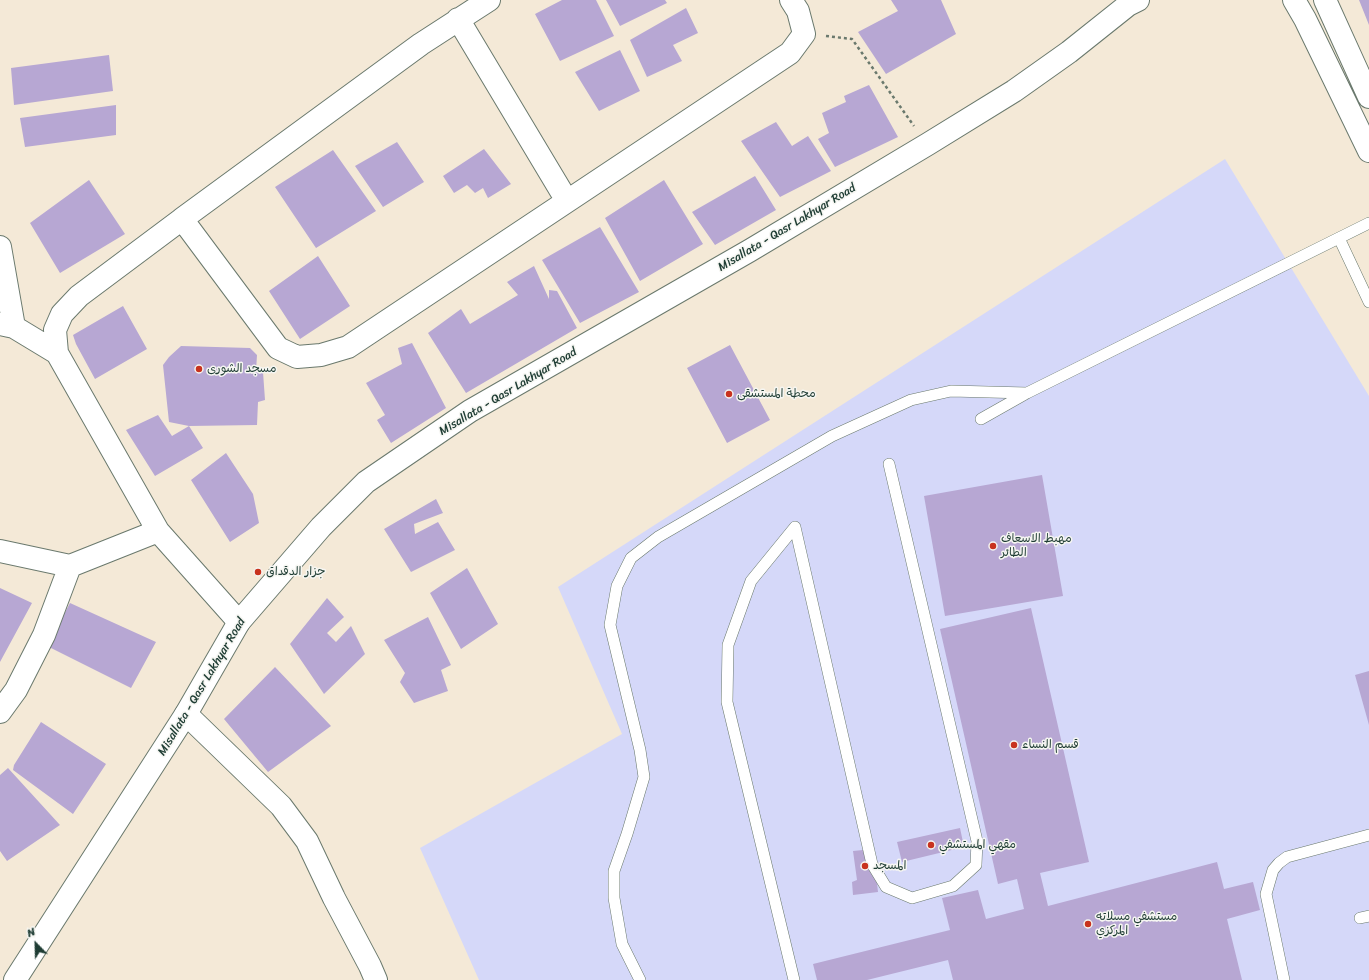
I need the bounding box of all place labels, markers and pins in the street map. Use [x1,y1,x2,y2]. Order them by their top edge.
place label: مسجد الشورى [207,362,276,376]
marker: مسجد الشورى [194,364,204,374]
place label: محطة المستشقى [737,387,816,401]
marker: محطة المستشقى [724,389,734,399]
place label: مهبط الاسعاف الطائر [1001,532,1072,560]
marker: مهبط الاسعاف الطائر [988,541,998,551]
place label: جزار الدقداق [266,565,325,579]
marker: جزار الدقداق [253,567,263,577]
place label: قسم النساء [1022,738,1079,752]
marker: قسم النساء [1009,740,1019,750]
place label: مقهي المستشفي [939,838,1016,852]
marker: مقهي المستشفي [926,840,936,850]
place label: المسجد [873,859,906,873]
marker: المسجد [860,861,870,871]
place label: مستشفي مسلاته المركزي [1096,910,1177,938]
marker: مستشفي مسلاته المركزي [1083,919,1093,929]

